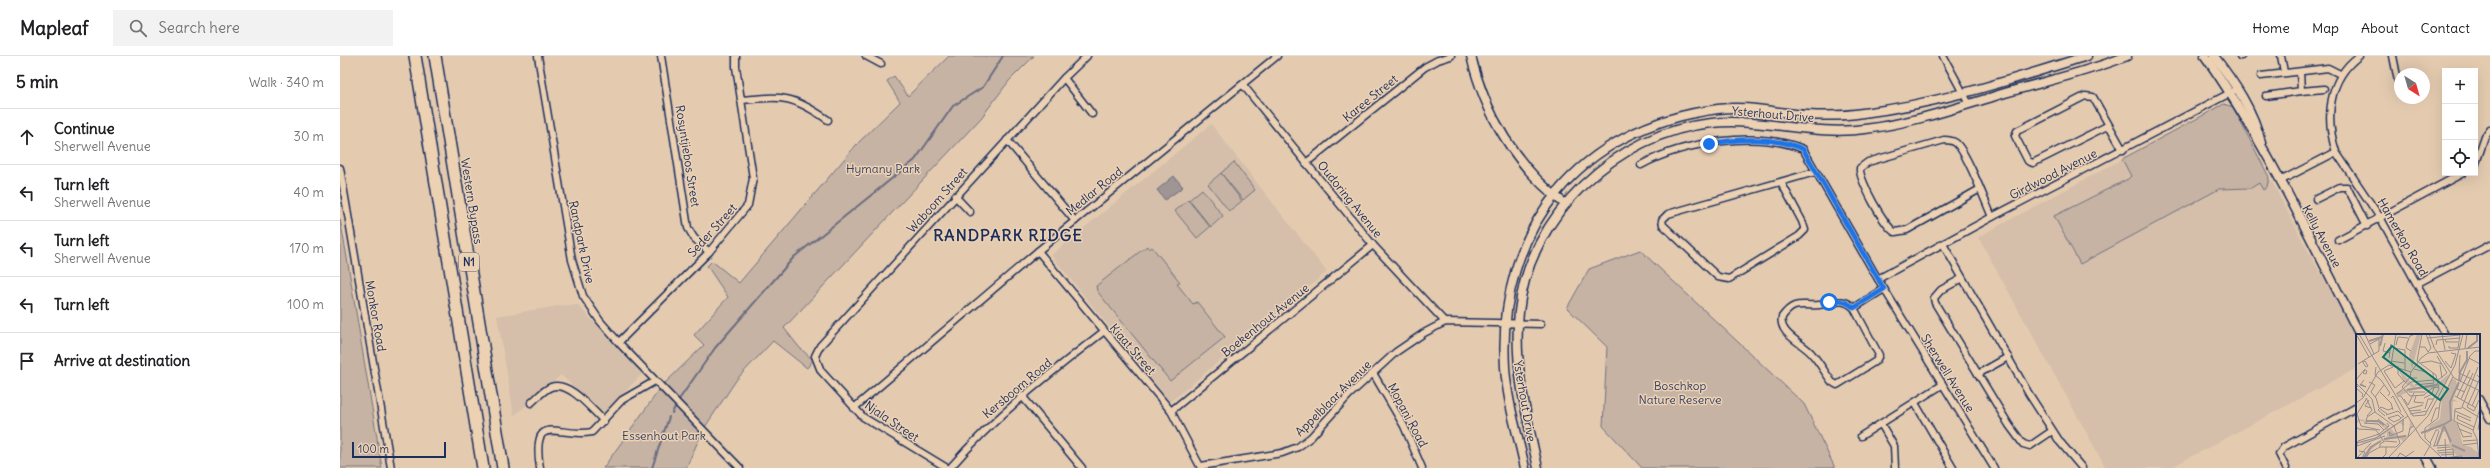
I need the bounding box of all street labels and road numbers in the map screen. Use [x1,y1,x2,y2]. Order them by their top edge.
street label: Karee Street [1339,71,1401,125]
street label: Ysterhout Drive [1731,103,1815,125]
street label: Rosyntjiebos Street [673,104,703,208]
street label: Girdwood Avenue [2007,145,2099,203]
street label: Western Bypass [458,157,486,245]
street label: Oudoring Avenue [1314,158,1386,240]
street label: Waboom Street [904,164,970,236]
street label: Medlar Road [1063,164,1125,218]
street label: Hamerkop Road [2375,195,2431,279]
street label: Randpark Drive [566,199,598,285]
street label: Seder Street [684,200,740,260]
street label: Kelly Avenue [2299,202,2345,270]
road number: N1 [459,253,479,271]
street label: Monkor Road [362,279,390,353]
street label: Boekenhout Avenue [1218,280,1312,360]
street label: Kiaat Street [1107,320,1159,378]
street label: Sherwell Avenue [1918,331,1978,415]
street label: Kersboom Road [979,355,1055,421]
street label: Appelblaar Avenue [1292,357,1374,439]
street label: Ysterhout Drive [1510,359,1540,443]
street label: Mopani Road [1385,380,1431,450]
street label: Njala Street [862,397,922,445]

